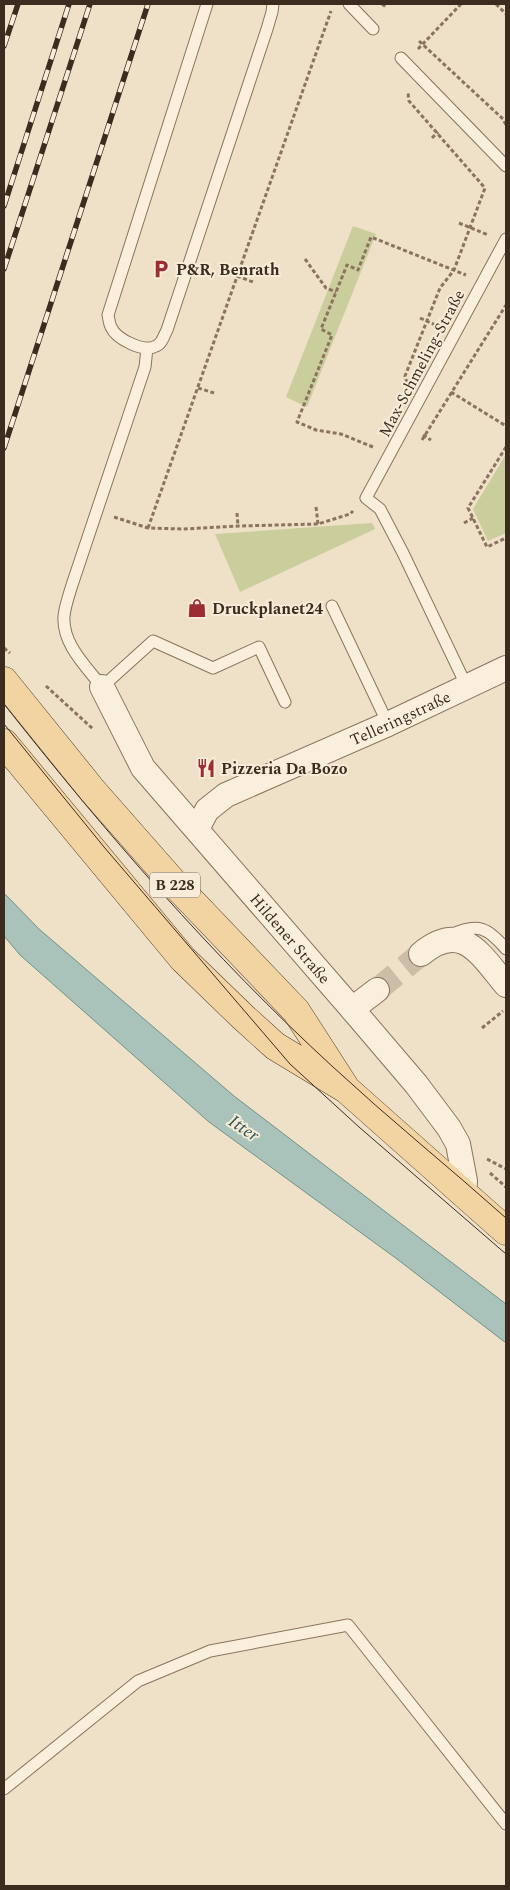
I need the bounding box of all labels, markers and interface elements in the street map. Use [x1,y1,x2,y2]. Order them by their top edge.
parking icon: P&R, Benrath [150,258,172,280]
place label: P&R, Benrath [176,258,280,282]
street label: Max-Schmeling-Straße [373,285,471,441]
shop icon: Druckplanet24 [186,597,208,619]
place label: Druckplanet24 [212,597,323,621]
street label: Telleringstraße [346,685,455,752]
restaurant icon: Pizzeria Da Bozo [195,757,217,779]
place label: Pizzeria Da Bozo [221,757,348,781]
road number: B 228 [150,872,200,898]
street label: Hildener Straße [244,888,336,989]
water label: Itter [223,1108,265,1149]

